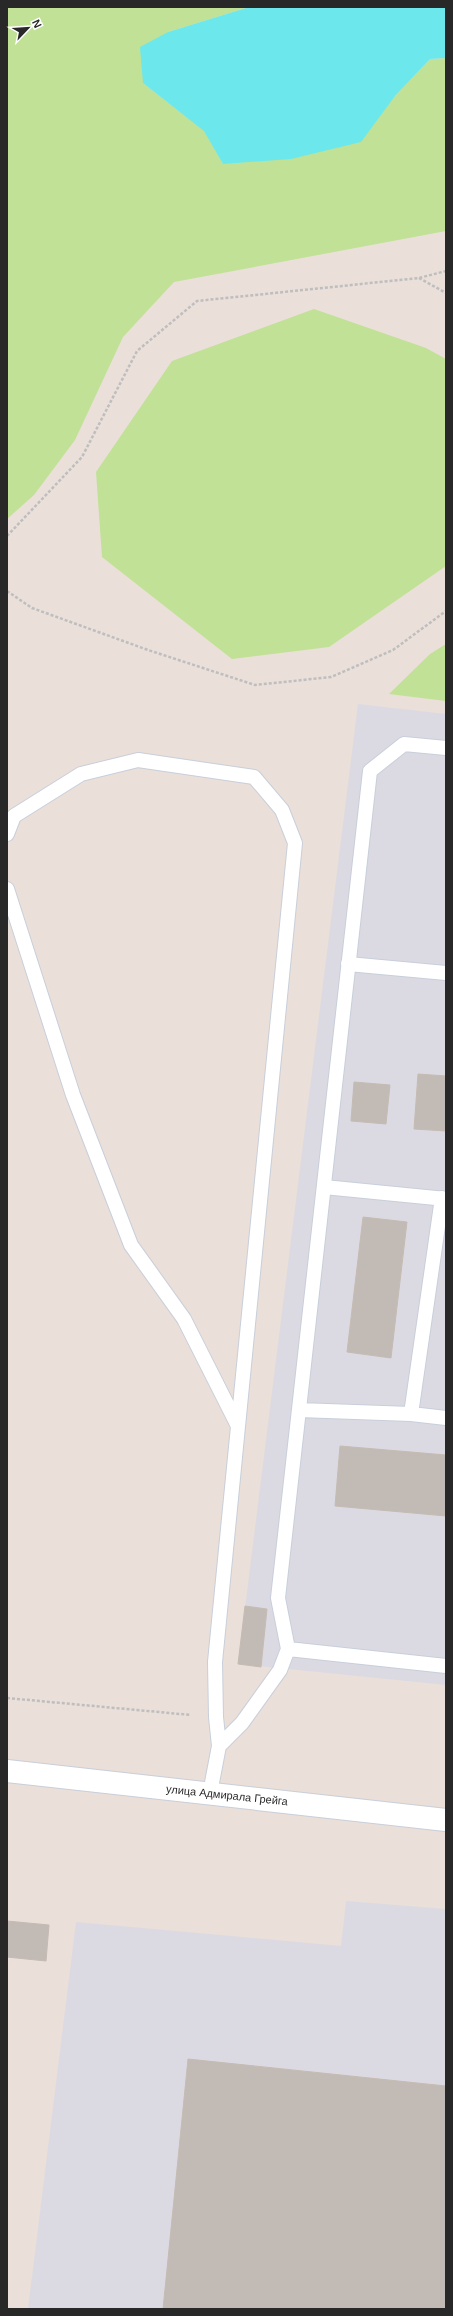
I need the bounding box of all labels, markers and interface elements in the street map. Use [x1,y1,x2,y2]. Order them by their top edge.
north arrow [8,8,48,48]
text: N [30,18,44,30]
street label: улица Адмирала Грейга [166,1783,289,1807]

